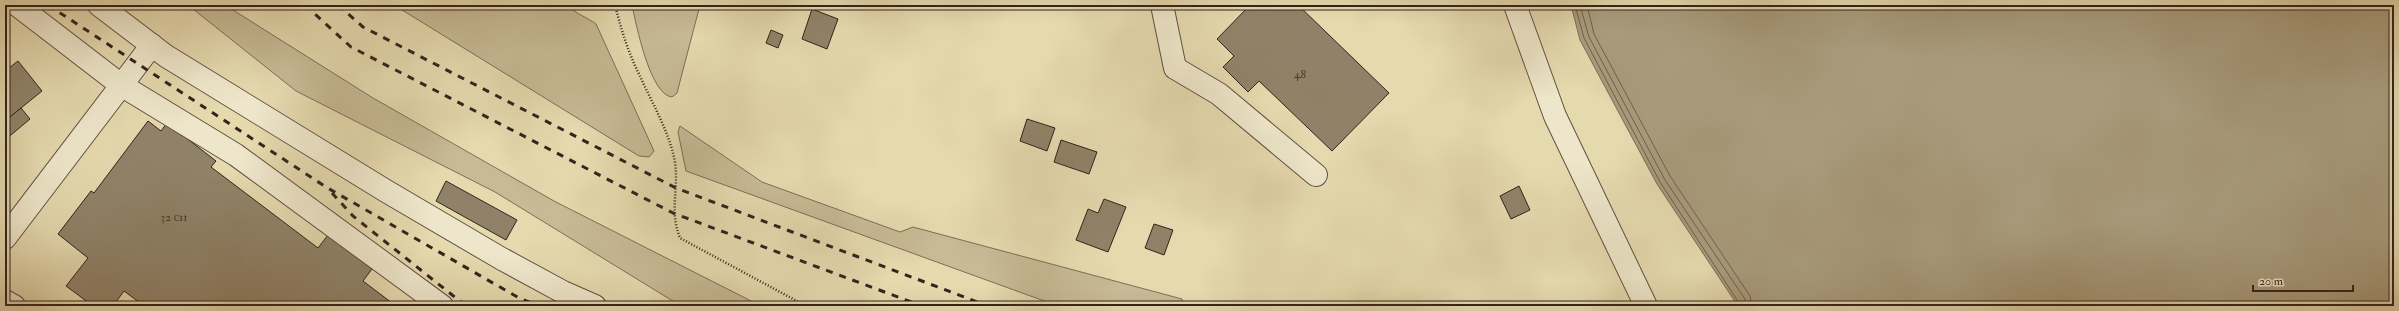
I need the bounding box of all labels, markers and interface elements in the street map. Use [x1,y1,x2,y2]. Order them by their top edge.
house number: 48 [1294,67,1306,82]
house number: 32 с11 [160,210,188,225]
scale bar [2253,267,2353,293]
text: 20 m [2259,274,2284,289]

